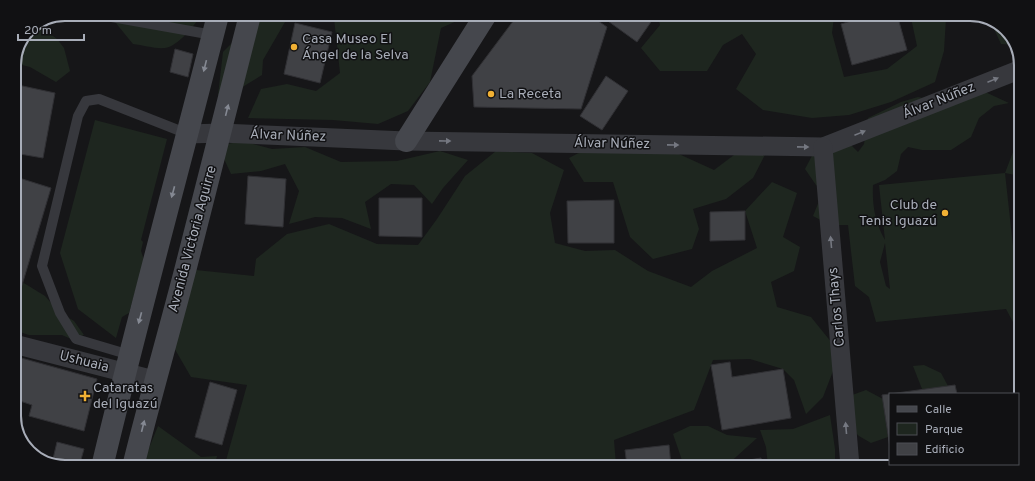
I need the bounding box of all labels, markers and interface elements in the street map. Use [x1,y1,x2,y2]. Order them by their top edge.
scale bar [18,16,84,42]
text: 20 m [24,23,52,39]
place label: Casa Museo El Ángel de la Selva [302,31,409,64]
marker: Casa Museo El Ángel de la Selva [289,42,299,52]
one-way arrow [202,60,208,72]
one-way arrow [988,76,1000,82]
street label: Álvar Núñez [900,78,978,123]
place label: La Receta [499,86,561,103]
marker: La Receta [486,89,496,99]
one-way arrow [224,104,230,117]
street label: Álvar Núñez [249,125,327,146]
one-way arrow [854,130,866,136]
street label: Álvar Núñez [574,134,650,153]
one-way arrow [439,138,452,144]
one-way arrow [667,142,680,148]
one-way arrow [797,144,810,150]
street label: Avenida Victoria Aguirre [165,164,221,314]
one-way arrow [170,186,176,198]
place label: Club de Tenis Iguazú [859,197,937,230]
marker: Club de Tenis Iguazú [940,208,950,218]
one-way arrow [828,236,835,248]
street label: Carlos Thays [825,267,849,347]
one-way arrow [136,311,142,324]
street label: Ushuaia [58,348,110,376]
place label: Cataratas del Iguazú [93,380,158,413]
marker: Cataratas del Iguazú [80,391,90,401]
legend [889,393,1019,465]
text: Calle [925,402,952,418]
one-way arrow [141,419,147,432]
one-way arrow [843,422,850,434]
text: Parque [925,422,963,438]
text: Edificio [925,442,965,458]

